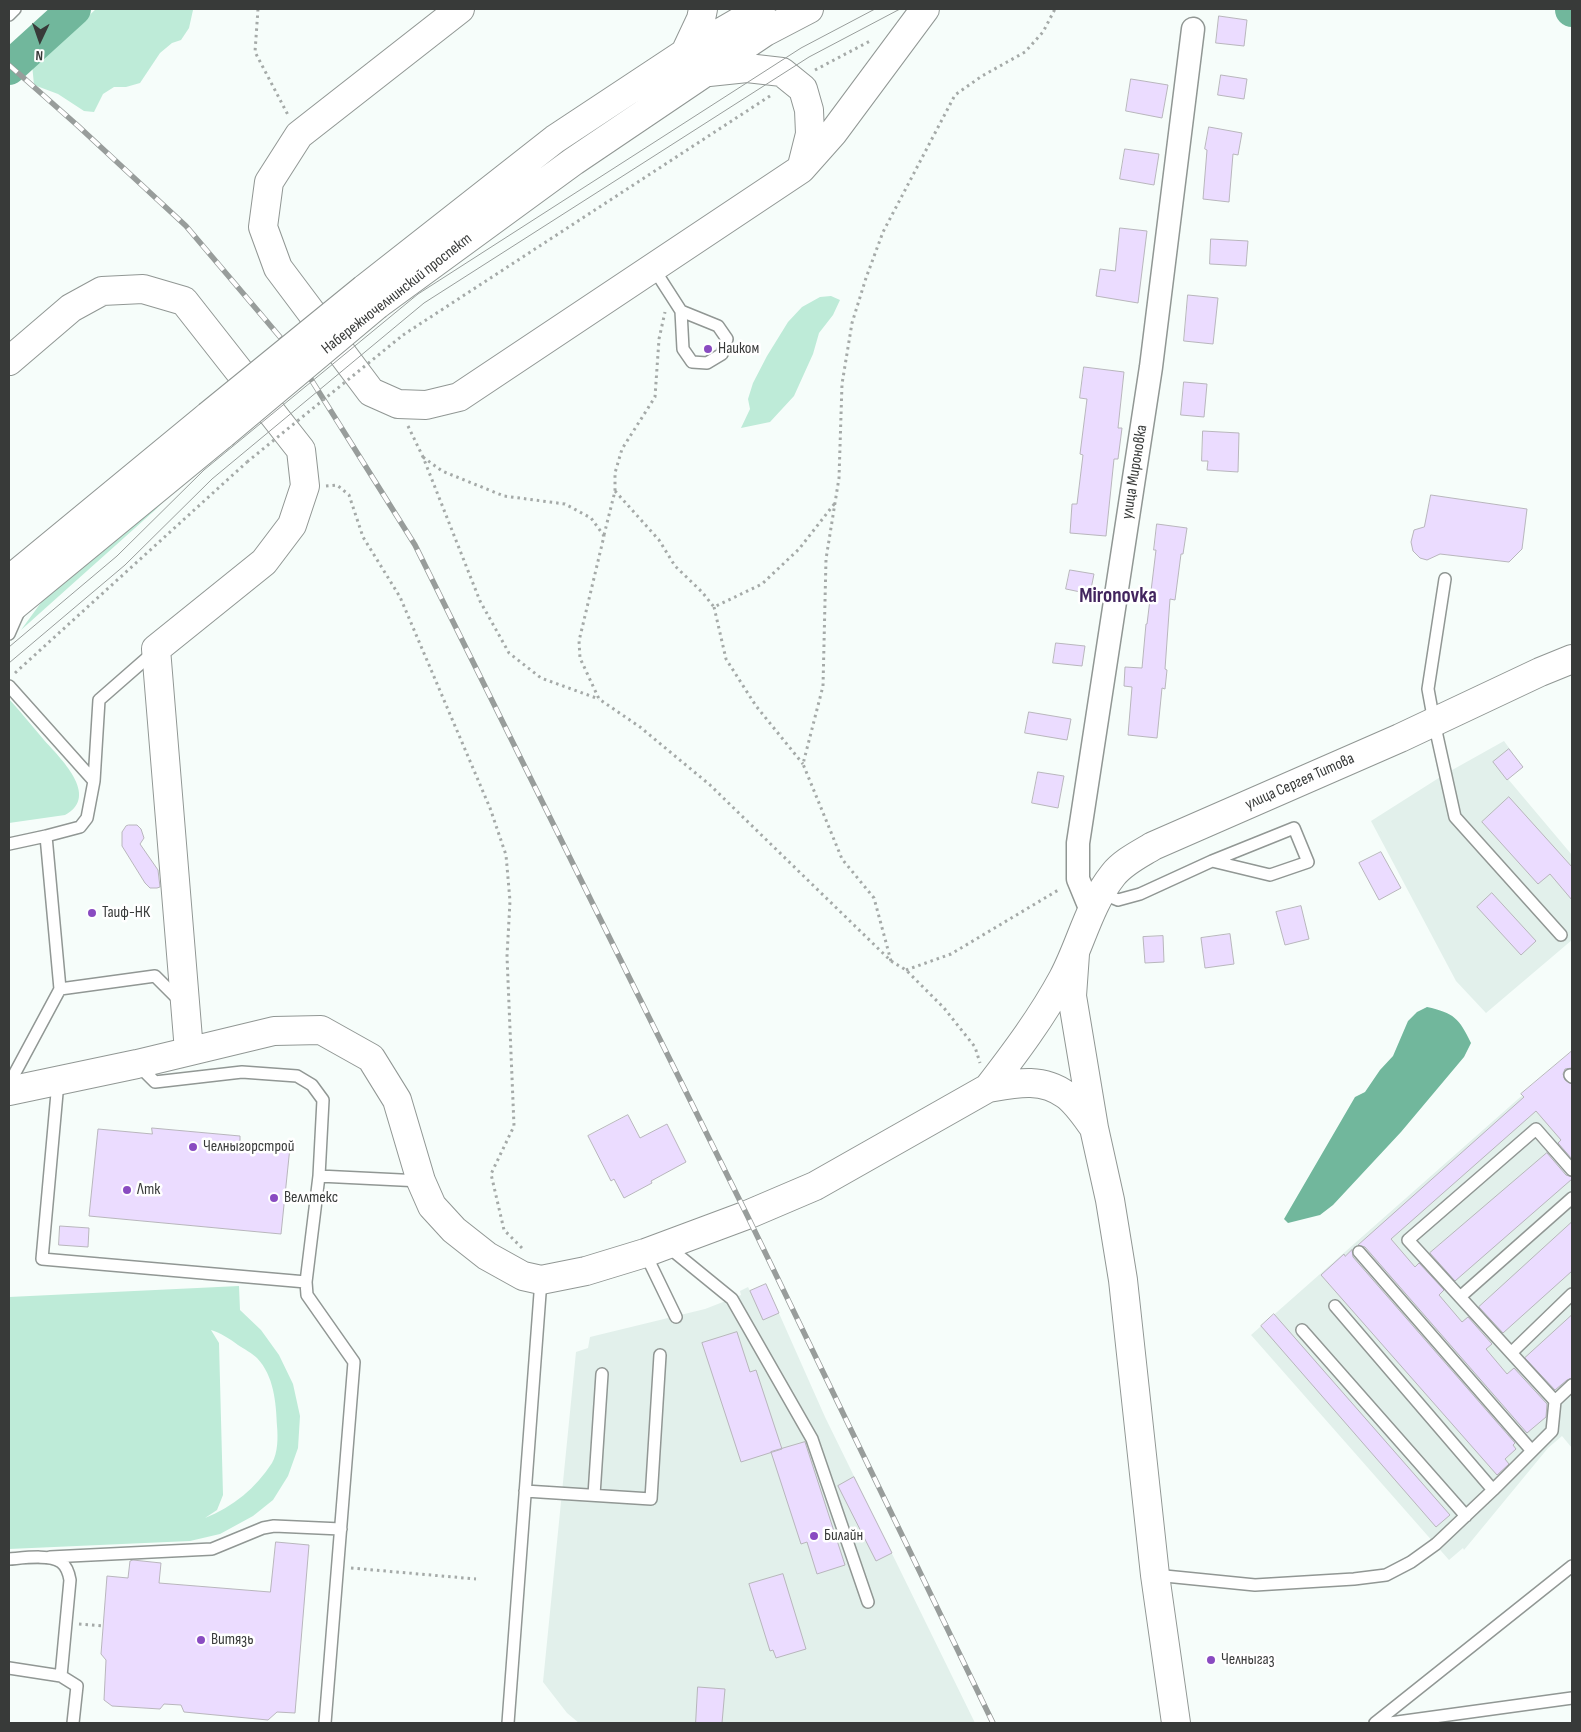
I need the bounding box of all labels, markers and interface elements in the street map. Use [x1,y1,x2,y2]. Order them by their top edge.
north arrow [15,15,65,65]
text: N [35,47,43,64]
street label: Набережночелнинский проспект [318,229,476,359]
place label: Наиком [718,339,759,359]
marker: Наиком [702,343,714,355]
street label: улица Мироновка [1118,423,1152,521]
district label: Mironovka [1079,584,1157,610]
street label: улица Сергея Титова [1242,749,1358,815]
place label: Таиф-НК [102,903,150,923]
marker: Таиф-НК [86,907,98,919]
place label: Челныгорстрой [203,1137,294,1157]
marker: Челныгорстрой [187,1141,199,1153]
place label: Лтк [137,1180,160,1200]
marker: Лтк [121,1184,133,1196]
place label: Веллтекс [284,1188,338,1208]
marker: Веллтекс [268,1192,280,1204]
place label: Билайн [824,1526,863,1546]
marker: Билайн [808,1530,820,1542]
place label: Витязь [211,1630,253,1650]
marker: Витязь [195,1634,207,1646]
place label: Челныгаз [1221,1650,1274,1670]
marker: Челныгаз [1205,1654,1217,1666]

